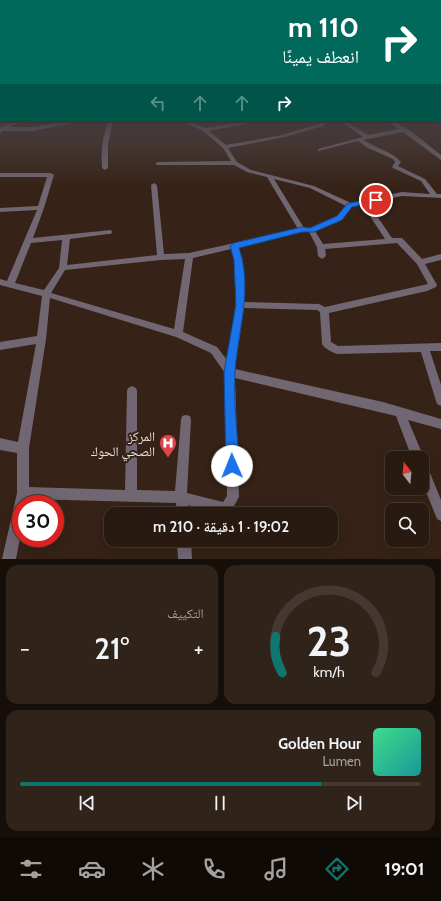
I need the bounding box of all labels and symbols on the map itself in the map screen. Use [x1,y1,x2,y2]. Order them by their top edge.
pin [359,183,393,217]
place label: المركز الصحي الحوك [91,428,155,462]
hospital icon: المركز الصحي الحوك [158,433,178,458]
position arrow [211,445,253,487]
north arrow [385,451,429,495]
speed limit sign: 30 [12,495,64,547]

